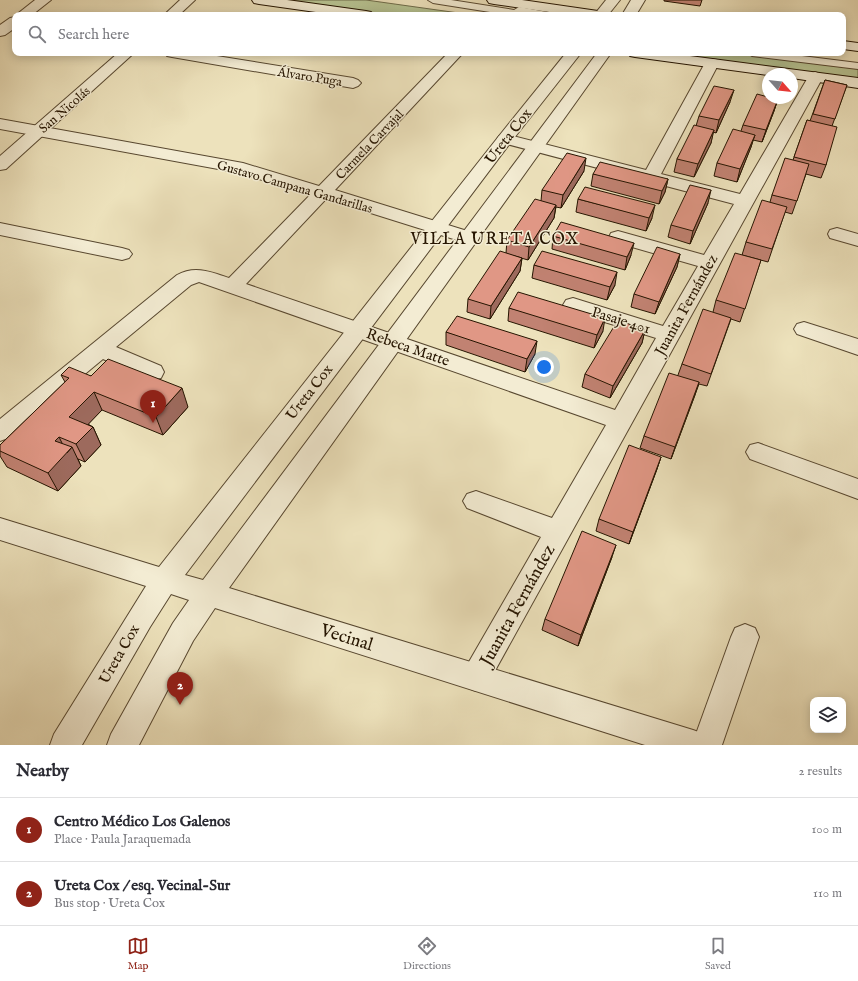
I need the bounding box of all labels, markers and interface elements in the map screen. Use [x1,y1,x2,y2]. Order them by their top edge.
search box [12,12,846,56]
icon: search [26,23,48,45]
text: Search here [58,25,129,44]
street label: Álvaro Puga [275,64,344,91]
north arrow [762,68,798,104]
street label: San Nicolás [36,83,95,137]
street label: Ureta Cox [481,104,536,168]
street label: Carmela Carvajal [332,106,408,184]
street label: Gustavo Campana Gandarillas [215,157,375,218]
district label: VILLA URETA COX [409,230,580,250]
street label: Juanita Fernández [650,251,722,361]
street label: Pasaje 401 [589,303,653,338]
street label: Rebeca Matte [364,324,452,371]
your location [534,357,554,377]
street label: Ureta Cox [282,360,337,424]
pin: 1 [140,390,166,423]
street label: Juanita Fernández [474,541,561,672]
street label: Vecinal [316,619,376,657]
street label: Ureta Cox [95,621,144,687]
pin: 2 [167,672,193,705]
map controls [810,697,846,733]
button: layers [810,697,846,733]
text: Nearby [16,761,69,782]
text: 2 results [798,763,842,780]
text: Centro Médico Los Galenos [54,812,230,831]
text: 1 [27,821,31,838]
text: 100 m [812,821,842,838]
text: Place · Paula Jaraquemada [54,831,191,848]
text: Ureta Cox / esq. Vecinal-Sur [54,876,230,895]
text: 2 [26,885,32,902]
text: 110 m [813,885,842,902]
text: Bus stop · Ureta Cox [54,895,165,912]
tab: Map [127,935,149,973]
tab: Directions [403,935,451,973]
tab: Saved [705,935,731,973]

